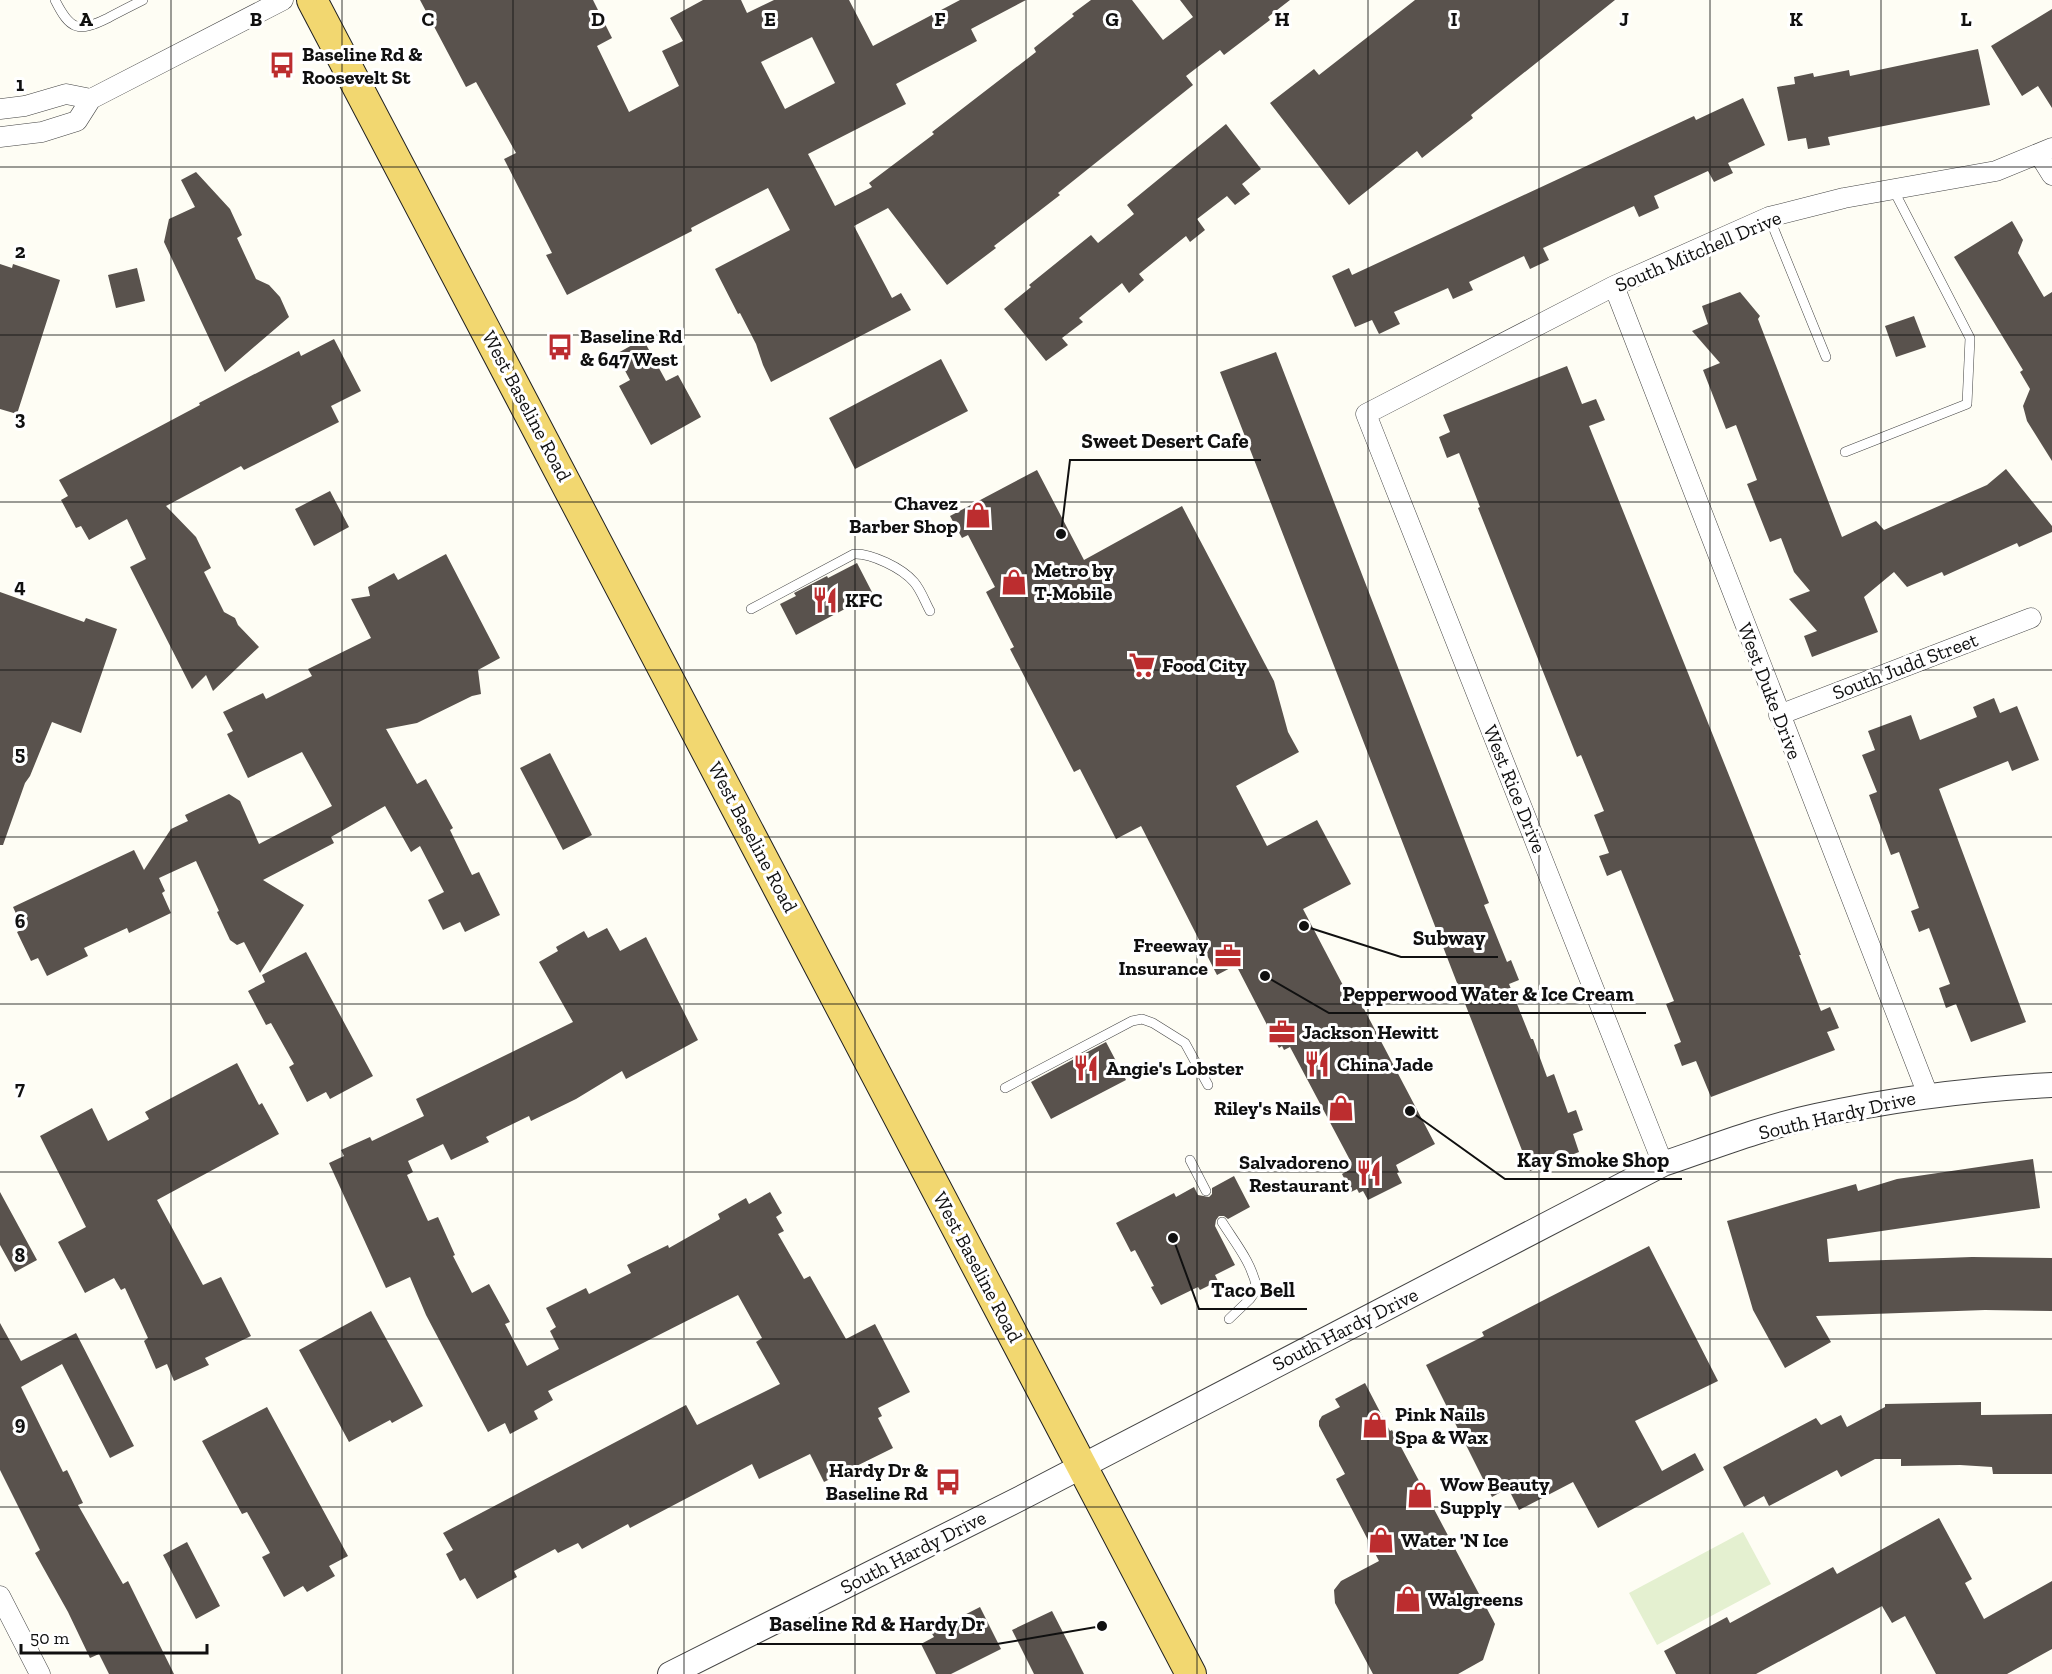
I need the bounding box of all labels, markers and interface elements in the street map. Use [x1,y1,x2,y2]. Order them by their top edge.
text: A [79,7,93,31]
text: B [250,7,262,31]
text: C [422,7,435,31]
text: D [591,7,605,31]
text: E [764,7,776,31]
text: F [934,7,946,31]
text: G [1105,7,1119,31]
text: H [1274,7,1290,31]
text: I [1450,7,1458,31]
text: J [1619,7,1629,31]
text: K [1789,7,1803,31]
text: L [1960,7,1972,31]
place label: Baseline Rd & Roosevelt St [302,42,422,89]
bus stop icon: Baseline Rd & Roosevelt St [267,50,297,80]
text: 1 [16,72,24,96]
street label: South Mitchell Drive [1611,205,1785,297]
text: 2 [15,239,26,263]
place label: Baseline Rd & 647 West [580,324,683,371]
street label: West Baseline Road [477,327,577,485]
bus stop icon: Baseline Rd & 647 West [545,332,575,362]
text: 3 [15,406,26,430]
callout: Sweet Desert Cafe [1070,421,1261,460]
text: Sweet Desert Cafe [1081,428,1249,453]
place label: Chavez Barber Shop [849,491,958,538]
shop icon: Chavez Barber Shop [963,500,993,530]
place label: Metro by T-Mobile [1034,558,1114,605]
shop icon: Metro by T-Mobile [999,567,1029,597]
text: 4 [14,574,26,598]
restaurant icon: KFC [810,585,840,615]
place label: KFC [845,588,883,612]
street label: West Duke Drive [1733,619,1807,763]
street label: South Judd Street [1829,627,1982,705]
supermarket icon: Food City [1127,650,1157,680]
place label: Food City [1162,653,1247,677]
street label: West Rice Drive [1478,721,1552,857]
text: 5 [15,741,25,765]
street label: West Baseline Road [703,758,803,916]
text: 6 [15,909,26,933]
callout: Subway [1401,918,1498,957]
text: Subway [1413,925,1485,950]
place label: Freeway Insurance [1118,933,1208,980]
office icon: Freeway Insurance [1213,941,1243,971]
callout: Pepperwood Water & Ice Cream [1329,974,1646,1013]
text: Pepperwood Water & Ice Cream [1342,981,1634,1006]
office icon: Jackson Hewitt [1267,1017,1297,1047]
place label: Jackson Hewitt [1302,1020,1439,1044]
restaurant icon: China Jade [1302,1049,1332,1079]
place label: China Jade [1337,1052,1434,1076]
restaurant icon: Angie's Lobster [1071,1053,1101,1083]
place label: Angie's Lobster [1106,1056,1244,1080]
text: 7 [15,1076,25,1100]
street label: South Hardy Drive [1756,1085,1918,1145]
shop icon: Riley's Nails [1326,1093,1356,1123]
place label: Riley's Nails [1214,1096,1321,1120]
callout: Kay Smoke Shop [1505,1140,1682,1179]
text: Kay Smoke Shop [1517,1147,1669,1172]
place label: Salvadoreno Restaurant [1239,1150,1350,1197]
restaurant icon: Salvadoreno Restaurant [1354,1158,1384,1188]
street label: West Baseline Road [928,1188,1028,1346]
text: 8 [15,1243,26,1267]
callout: Taco Bell [1199,1270,1307,1309]
text: Taco Bell [1211,1277,1295,1302]
street label: South Hardy Drive [1268,1282,1422,1376]
place label: Pink Nails Spa & Wax [1395,1402,1488,1449]
shop icon: Pink Nails Spa & Wax [1360,1410,1390,1440]
text: 9 [15,1411,26,1435]
place label: Hardy Dr & Baseline Rd [826,1458,929,1505]
bus stop icon: Hardy Dr & Baseline Rd [933,1467,963,1497]
place label: Wow Beauty Supply [1440,1472,1550,1519]
shop icon: Wow Beauty Supply [1405,1480,1435,1510]
street label: South Hardy Drive [836,1505,990,1599]
shop icon: Water 'N Ice [1366,1525,1396,1555]
place label: Water 'N Ice [1401,1528,1509,1552]
shop icon: Walgreens [1393,1584,1423,1614]
place label: Walgreens [1428,1587,1523,1611]
callout: Baseline Rd & Hardy Dr [757,1605,997,1644]
text: Baseline Rd & Hardy Dr [769,1611,985,1636]
scale bar [21,1617,207,1655]
text: 50 m [30,1627,70,1649]

